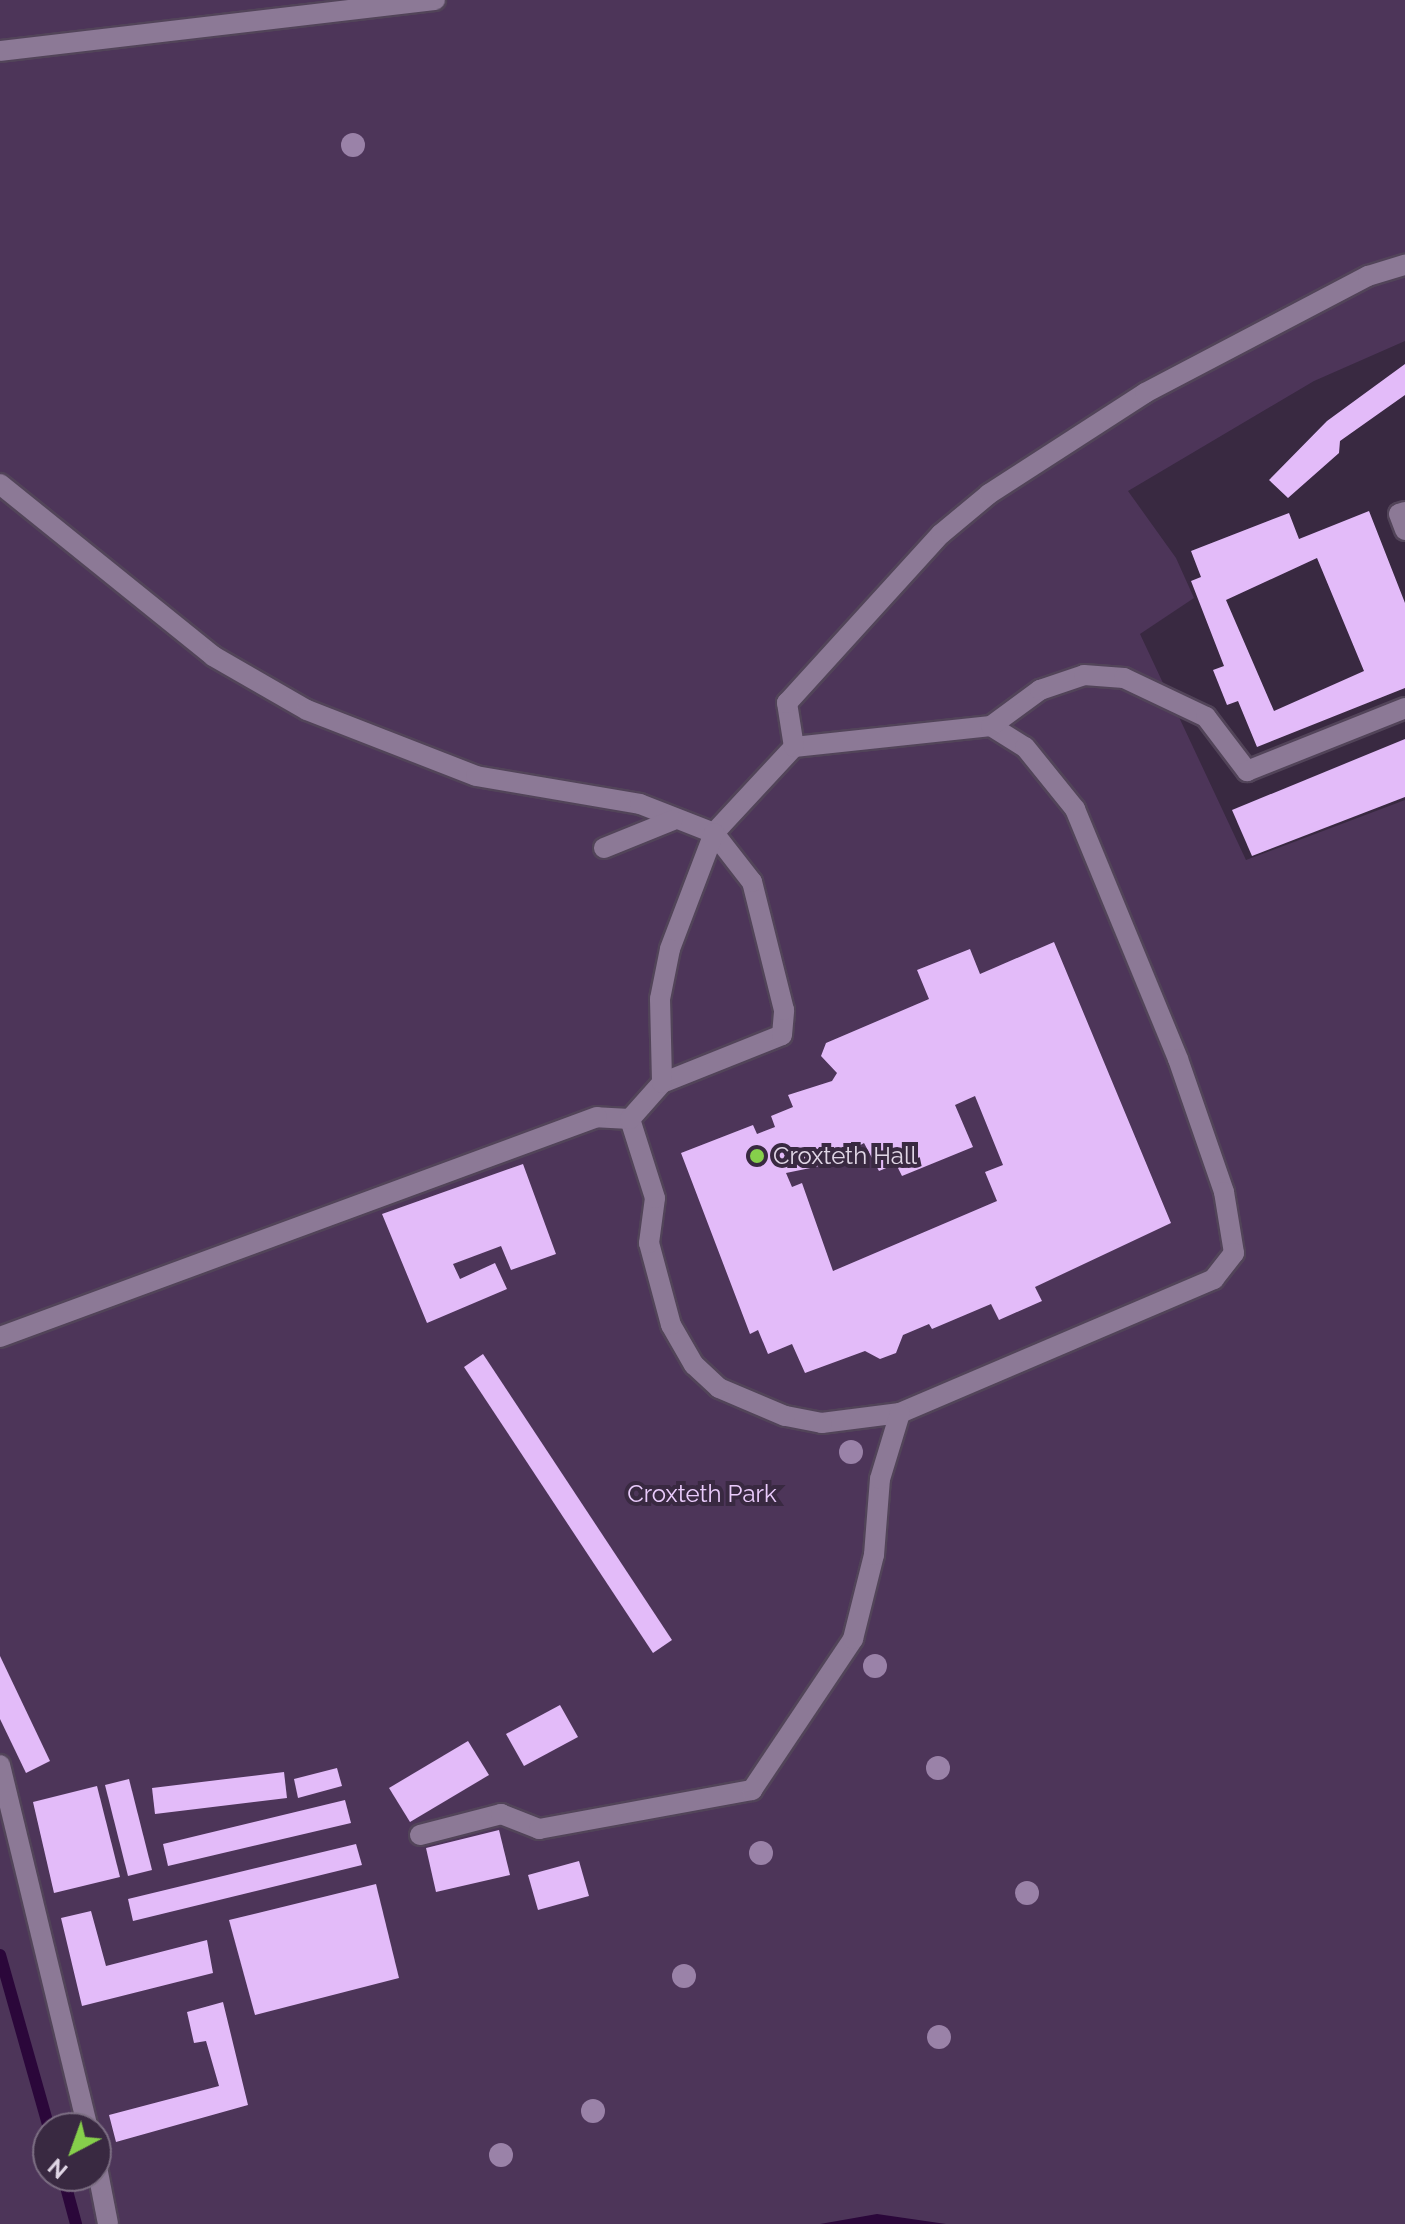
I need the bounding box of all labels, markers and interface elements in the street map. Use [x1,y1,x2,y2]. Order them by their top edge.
place label: Croxteth Hall [773,1142,917,1170]
marker: Croxteth Hall [748,1147,766,1165]
park label: Croxteth Park [627,1480,777,1508]
north arrow [32,2112,112,2192]
text: N [43,2153,72,2184]

